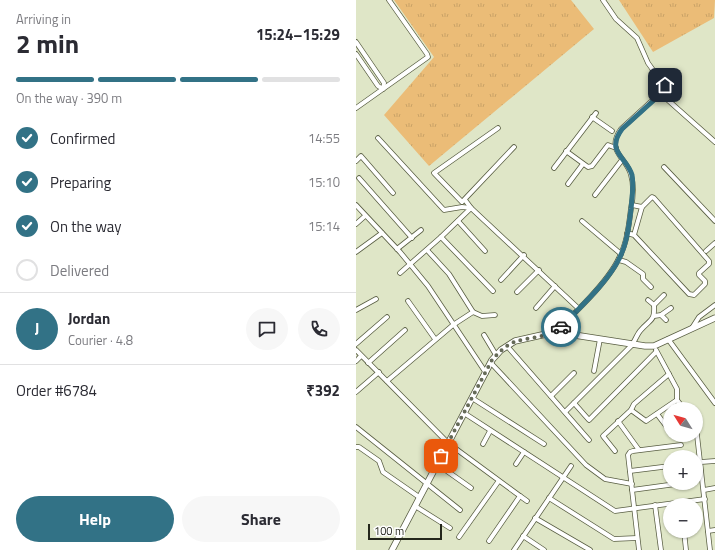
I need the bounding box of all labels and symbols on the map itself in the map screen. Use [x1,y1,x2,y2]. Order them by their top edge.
pin [648,68,682,102]
courier [541,307,581,347]
north arrow [663,402,703,442]
pin [424,439,458,473]
scale bar [368,522,442,541]

